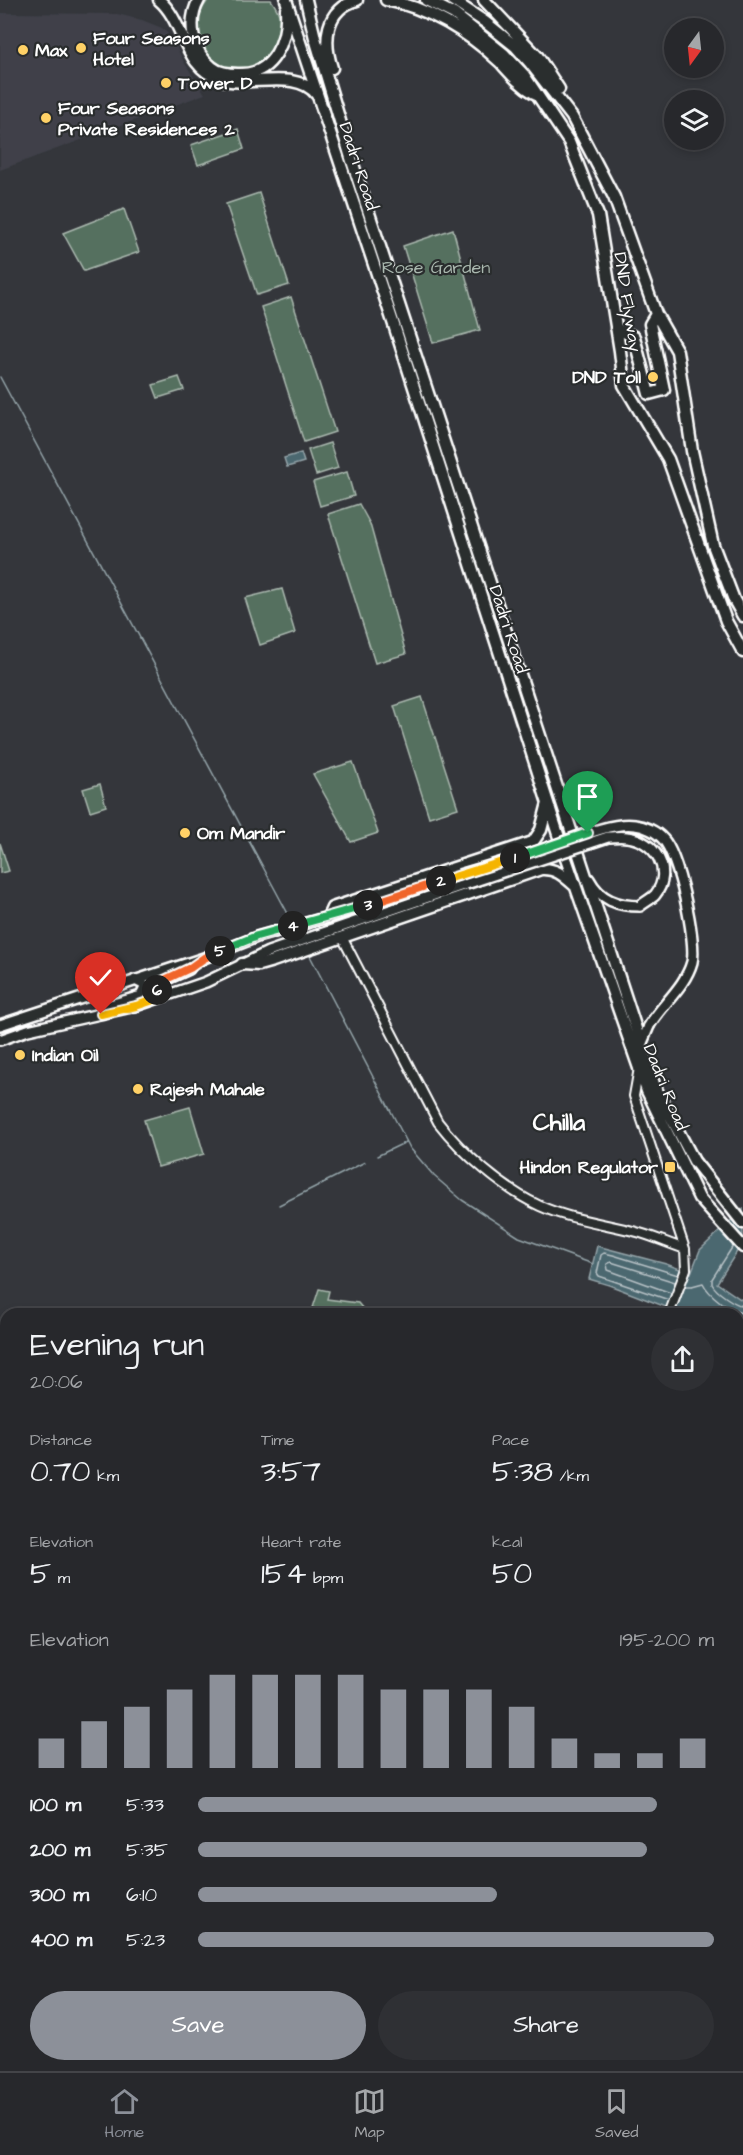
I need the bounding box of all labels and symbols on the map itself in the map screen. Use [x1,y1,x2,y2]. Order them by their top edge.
north arrow [664,18,724,78]
place label: Four Seasons Hotel [93,26,210,72]
place label: Max [35,38,68,63]
marker: Four Seasons Hotel [74,41,88,55]
marker: Max [16,43,30,57]
place label: Tower D [177,71,253,96]
marker: Tower D [159,76,173,90]
place label: Four Seasons Private Residences 2 [58,96,236,142]
marker: Four Seasons Private Residences 2 [39,111,53,125]
street label: Dadri Road [333,119,385,213]
street label: DND Flyway [606,250,648,354]
park label: Rose Garden [382,255,490,280]
place label: DND Toll [572,365,641,390]
marker: DND Toll [646,370,660,384]
street label: Dadri Road [483,582,535,676]
pin [562,771,613,833]
place label: Om Mandir [197,821,285,846]
marker: Om Mandir [178,826,192,840]
pin: 1 [500,843,530,873]
pin: 2 [426,866,456,896]
pin: 3 [353,890,383,920]
pin: 4 [278,911,308,941]
pin: 5 [205,936,235,966]
pin [75,952,126,1014]
pin: 6 [142,975,172,1005]
street label: Dadri Road [637,1040,694,1134]
place label: Indian Oil [32,1043,99,1068]
marker: Indian Oil [13,1048,27,1062]
place label: Rajesh Mahale [150,1077,265,1102]
marker: Rajesh Mahale [131,1082,145,1096]
district label: Chilla [533,1106,586,1140]
place label: Hindon Regulator [520,1155,658,1181]
marker: Hindon Regulator [663,1160,677,1174]

